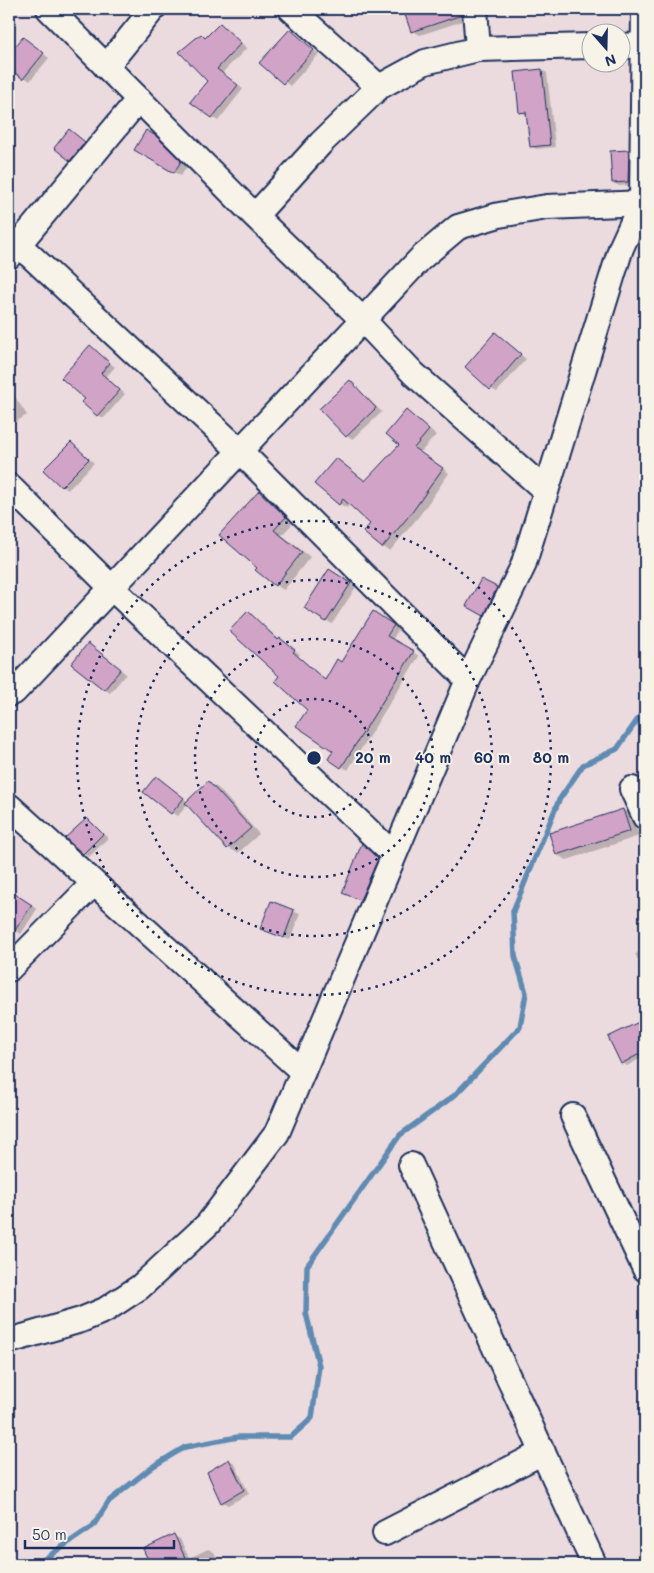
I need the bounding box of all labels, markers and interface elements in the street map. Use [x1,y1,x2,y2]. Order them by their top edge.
north arrow [582,22,632,72]
text: N [602,50,619,71]
text: 20 m [355,747,391,767]
text: 40 m [415,747,451,767]
text: 60 m [474,747,510,767]
text: 80 m [533,747,569,767]
centre of rings [305,749,323,767]
scale bar [25,1518,174,1550]
text: 50 m [32,1524,67,1544]

